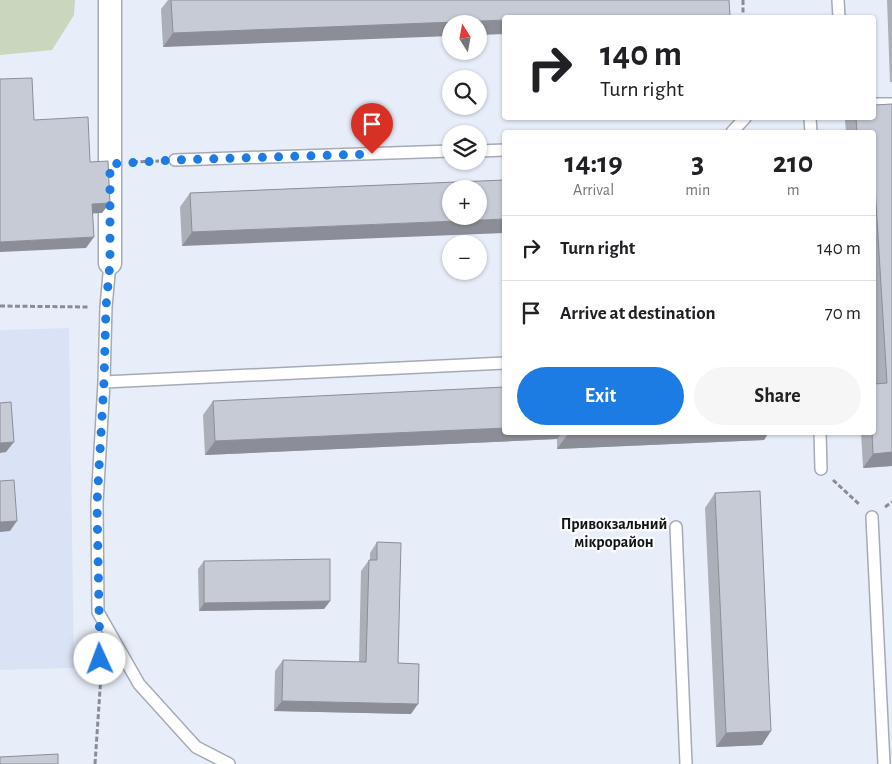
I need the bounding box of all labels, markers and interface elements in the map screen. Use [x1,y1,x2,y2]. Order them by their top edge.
north arrow [442,15,488,60]
map controls [442,15,487,280]
icon: right [517,35,582,100]
text: 140 m [600,37,682,72]
button: search [442,70,487,115]
text: Turn right [600,78,684,100]
pin [351,103,393,154]
icon: arrive [358,110,386,138]
button: layers [442,125,487,170]
text: 14:19 [565,148,623,178]
text: 3 [691,148,704,178]
text: 210 [773,148,813,178]
button: + [442,180,487,225]
text: Arrival [573,182,614,198]
text: min [685,182,710,198]
text: m [787,182,800,198]
icon: right [517,234,545,262]
button: − [442,235,487,280]
text: Turn right [560,239,635,258]
text: 140 m [817,239,861,258]
icon: arrive [517,299,545,327]
text: Arrive at destination [560,304,716,323]
text: 70 m [825,304,861,323]
button: Exit [517,367,684,425]
button: Share [694,367,861,425]
district label: Привокзальний мікрорайон [561,516,667,550]
position arrow [73,632,125,684]

